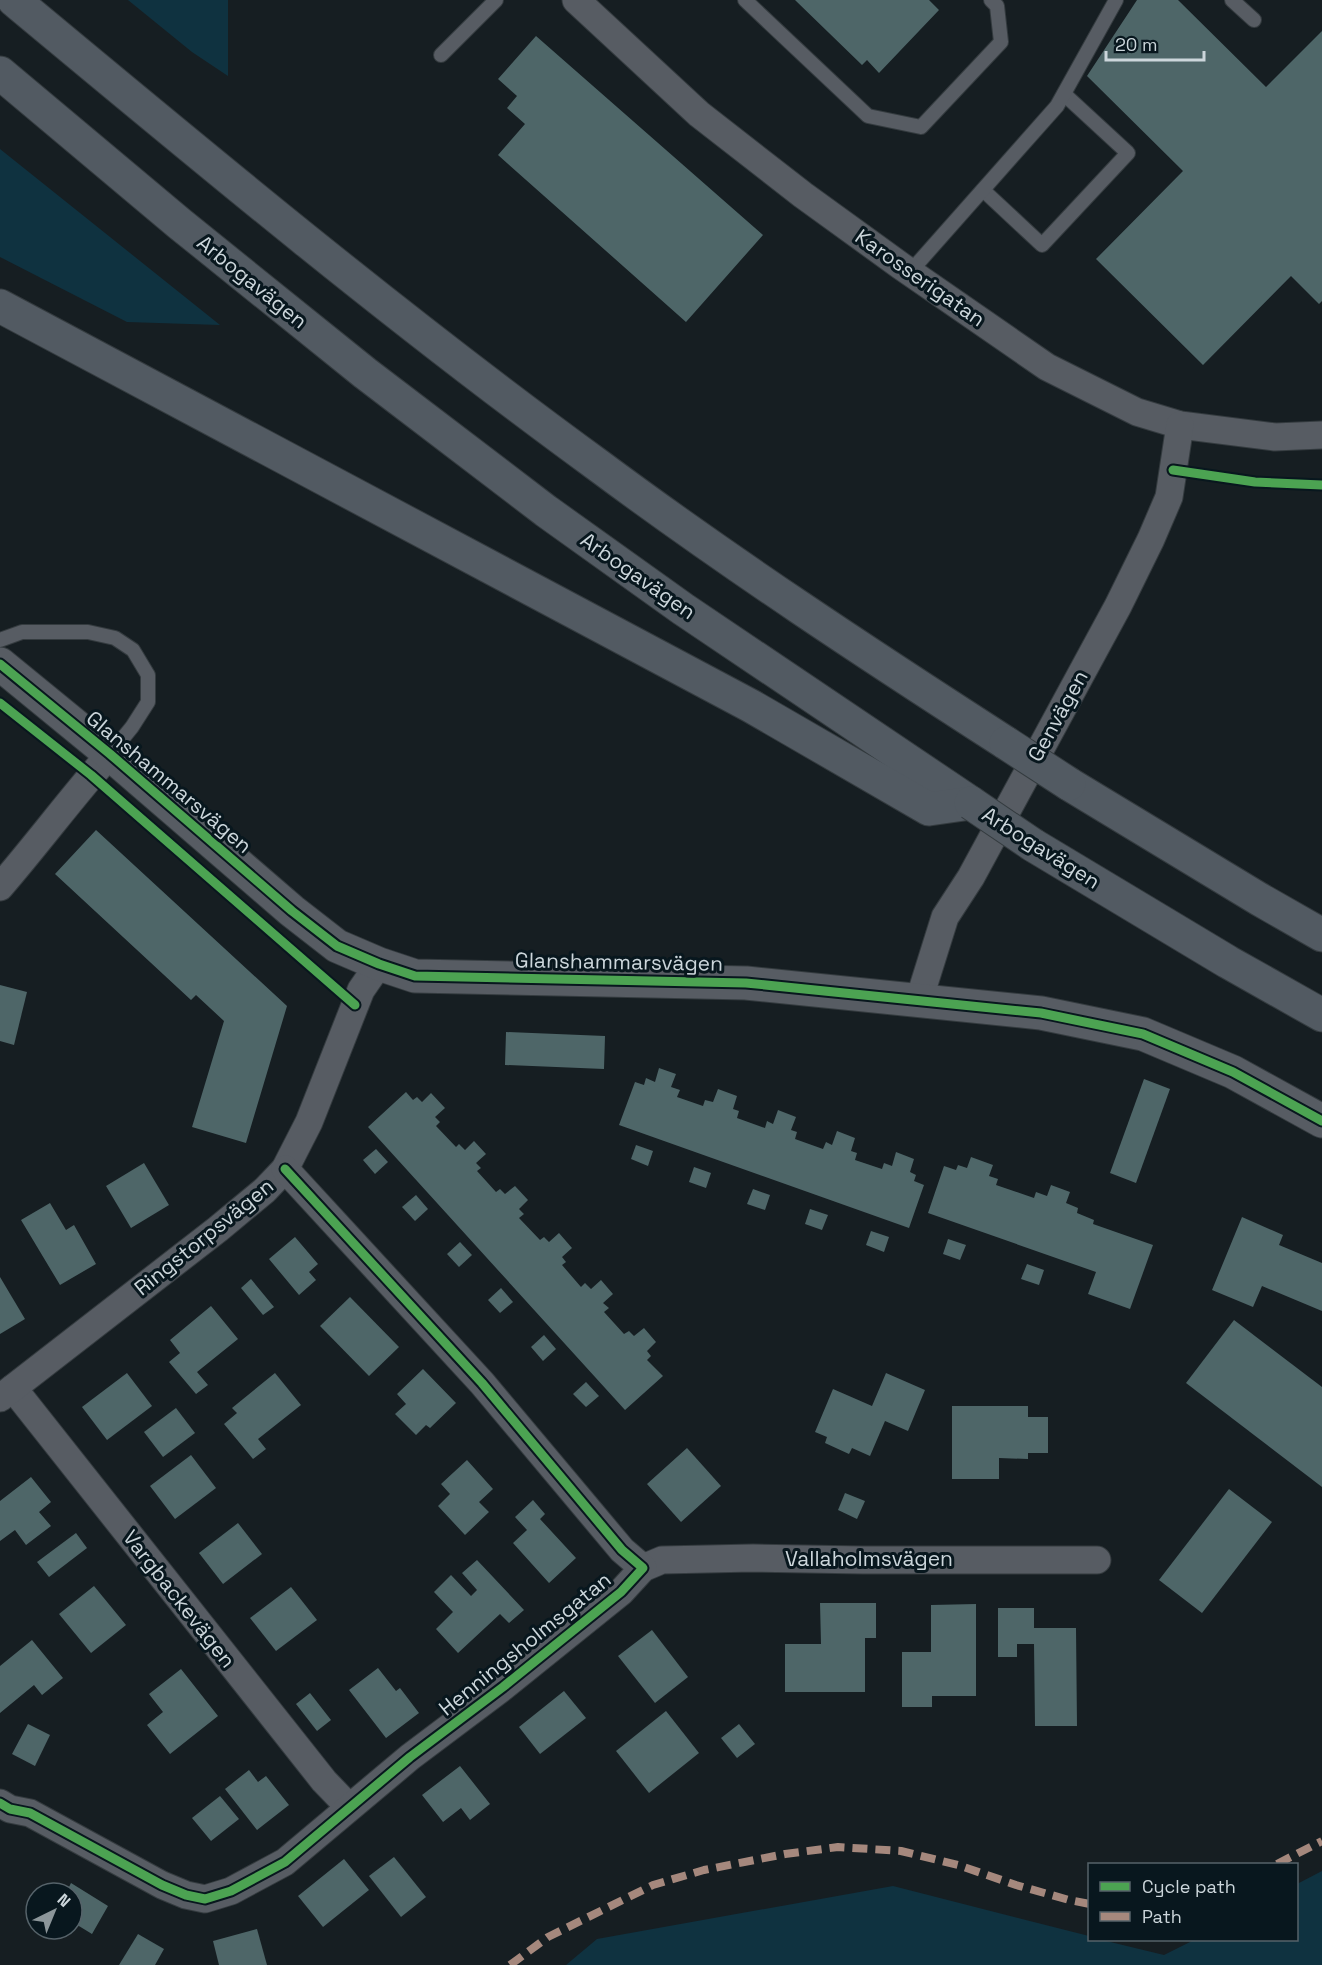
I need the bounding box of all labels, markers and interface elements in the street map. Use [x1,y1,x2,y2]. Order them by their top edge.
scale bar [1106,24,1204,62]
text: 20 m [1115,33,1158,56]
street label: Karosserigatan [850,223,990,332]
street label: Arbogavägen [192,229,313,334]
street label: Arbogavägen [576,526,701,625]
street label: Genvägen [1021,665,1094,766]
street label: Glanshammarsvägen [81,704,258,859]
street label: Arbogavägen [977,801,1105,895]
street label: Glanshammarsvägen [515,946,723,977]
street label: Ringstorpsvägen [129,1172,279,1301]
street label: Vargbackevägen [117,1524,242,1673]
street label: Vallaholmsvägen [785,1545,953,1572]
street label: Henningsholmsgatan [433,1566,616,1721]
legend [1088,1863,1298,1941]
text: Cycle path [1142,1875,1236,1898]
north arrow [24,1881,84,1941]
text: N [53,1889,75,1912]
text: Path [1142,1905,1182,1928]

